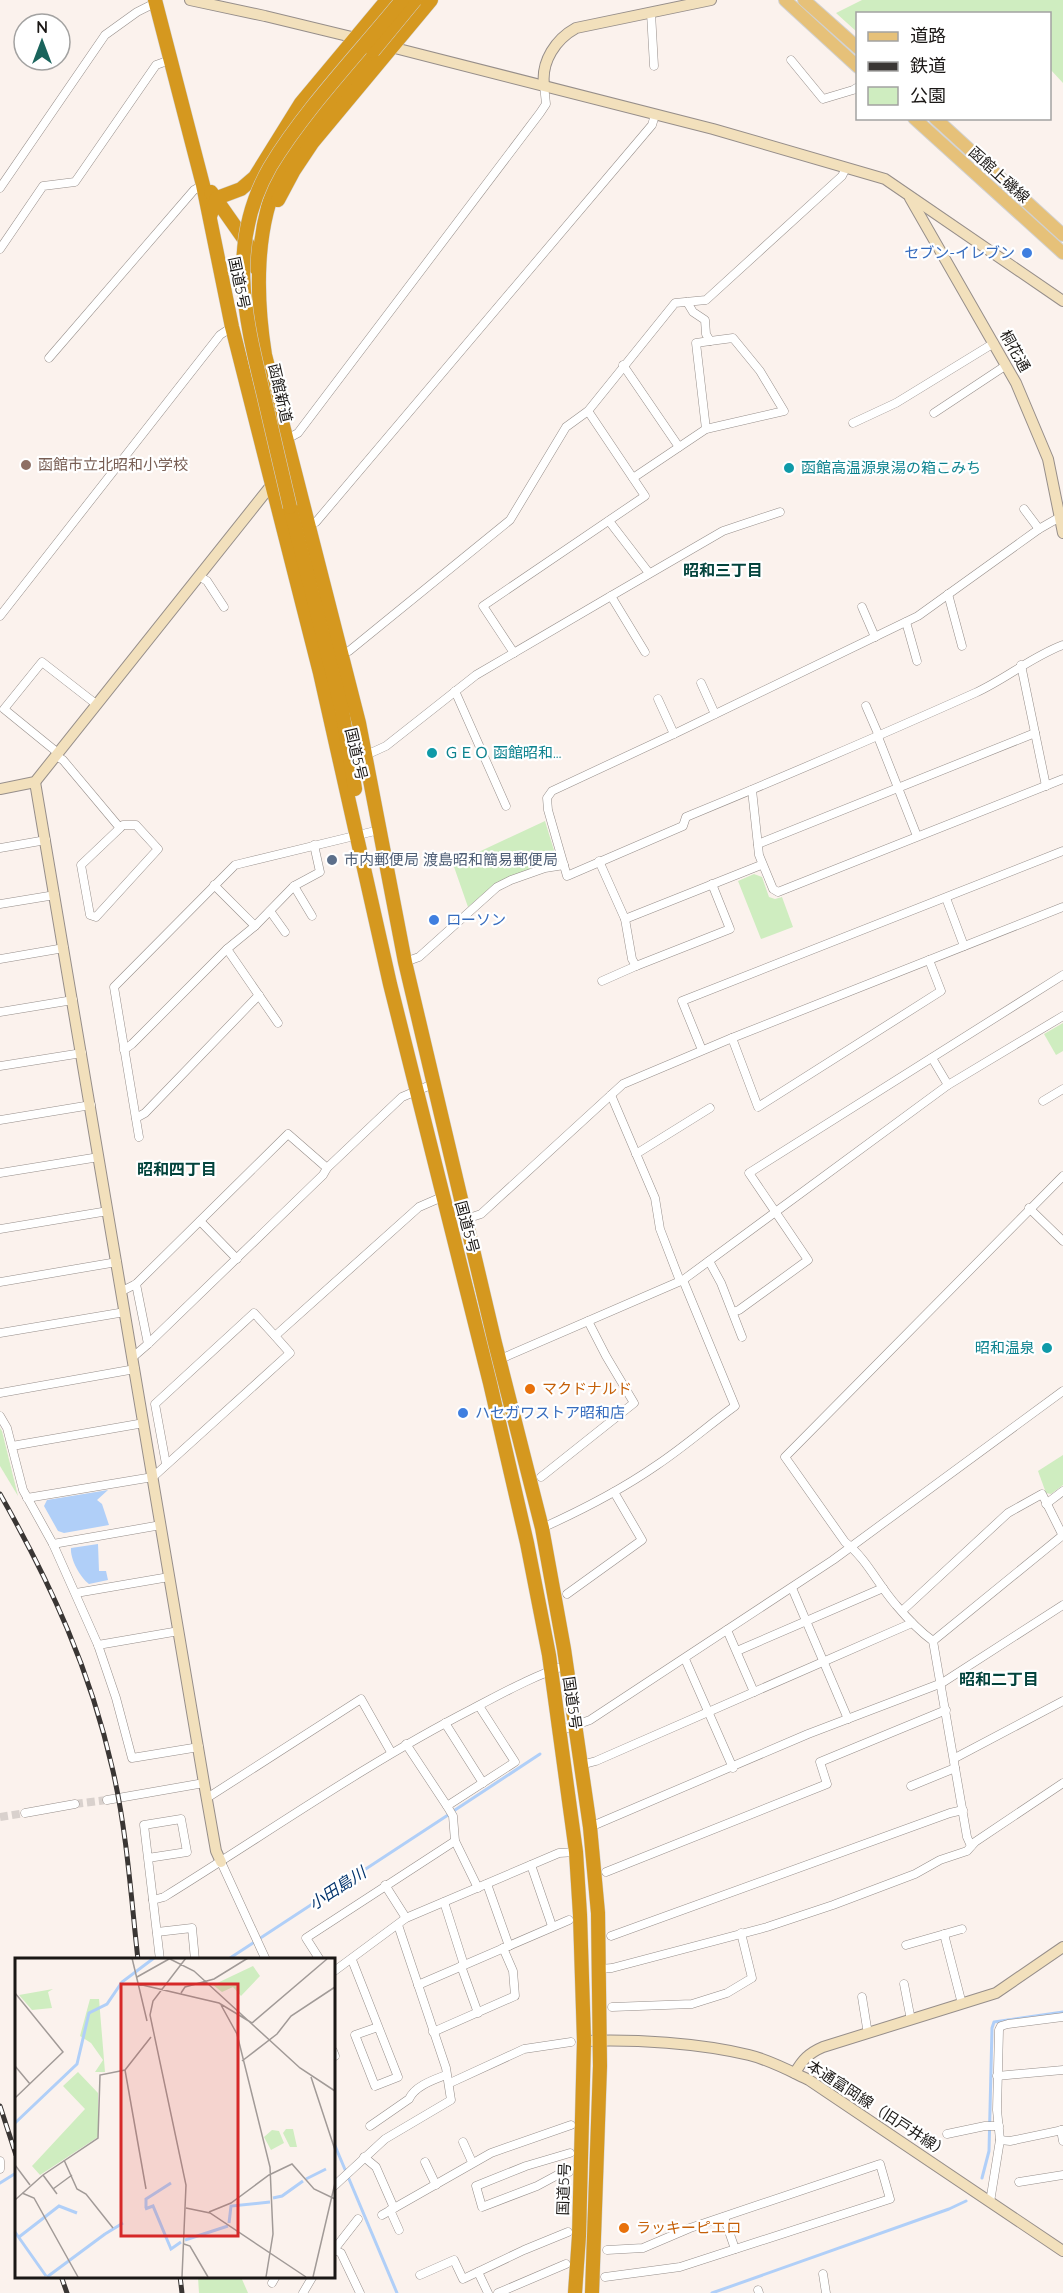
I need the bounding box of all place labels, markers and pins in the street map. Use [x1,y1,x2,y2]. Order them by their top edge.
place label: セブン-イレブン [904,243,1015,262]
marker: セブン-イレブン [1020,246,1034,260]
place label: 函館市立北昭和小学校 [38,455,188,474]
marker: 函館市立北昭和小学校 [19,458,33,472]
place label: 函館高温源泉湯の箱こみち [801,458,981,477]
marker: 函館高温源泉湯の箱こみち [782,461,796,475]
place label: ＧＥＯ 函館昭和… [444,743,561,762]
marker: ＧＥＯ 函館昭和… [425,746,439,760]
place label: 市内郵便局 渡島昭和簡易郵便局 [344,850,558,869]
marker: 市内郵便局 渡島昭和簡易郵便局 [325,853,339,867]
place label: ローソン [446,910,506,929]
marker: ローソン [427,913,441,927]
place label: 昭和温泉 [975,1338,1035,1357]
marker: 昭和温泉 [1040,1341,1054,1355]
place label: マクドナルド [542,1379,632,1398]
marker: マクドナルド [523,1382,537,1396]
place label: ハセガワストア昭和店 [475,1403,625,1422]
marker: ハセガワストア昭和店 [456,1406,470,1420]
place label: ラッキーピエロ [636,2218,741,2237]
marker: ラッキーピエロ [617,2221,631,2235]

